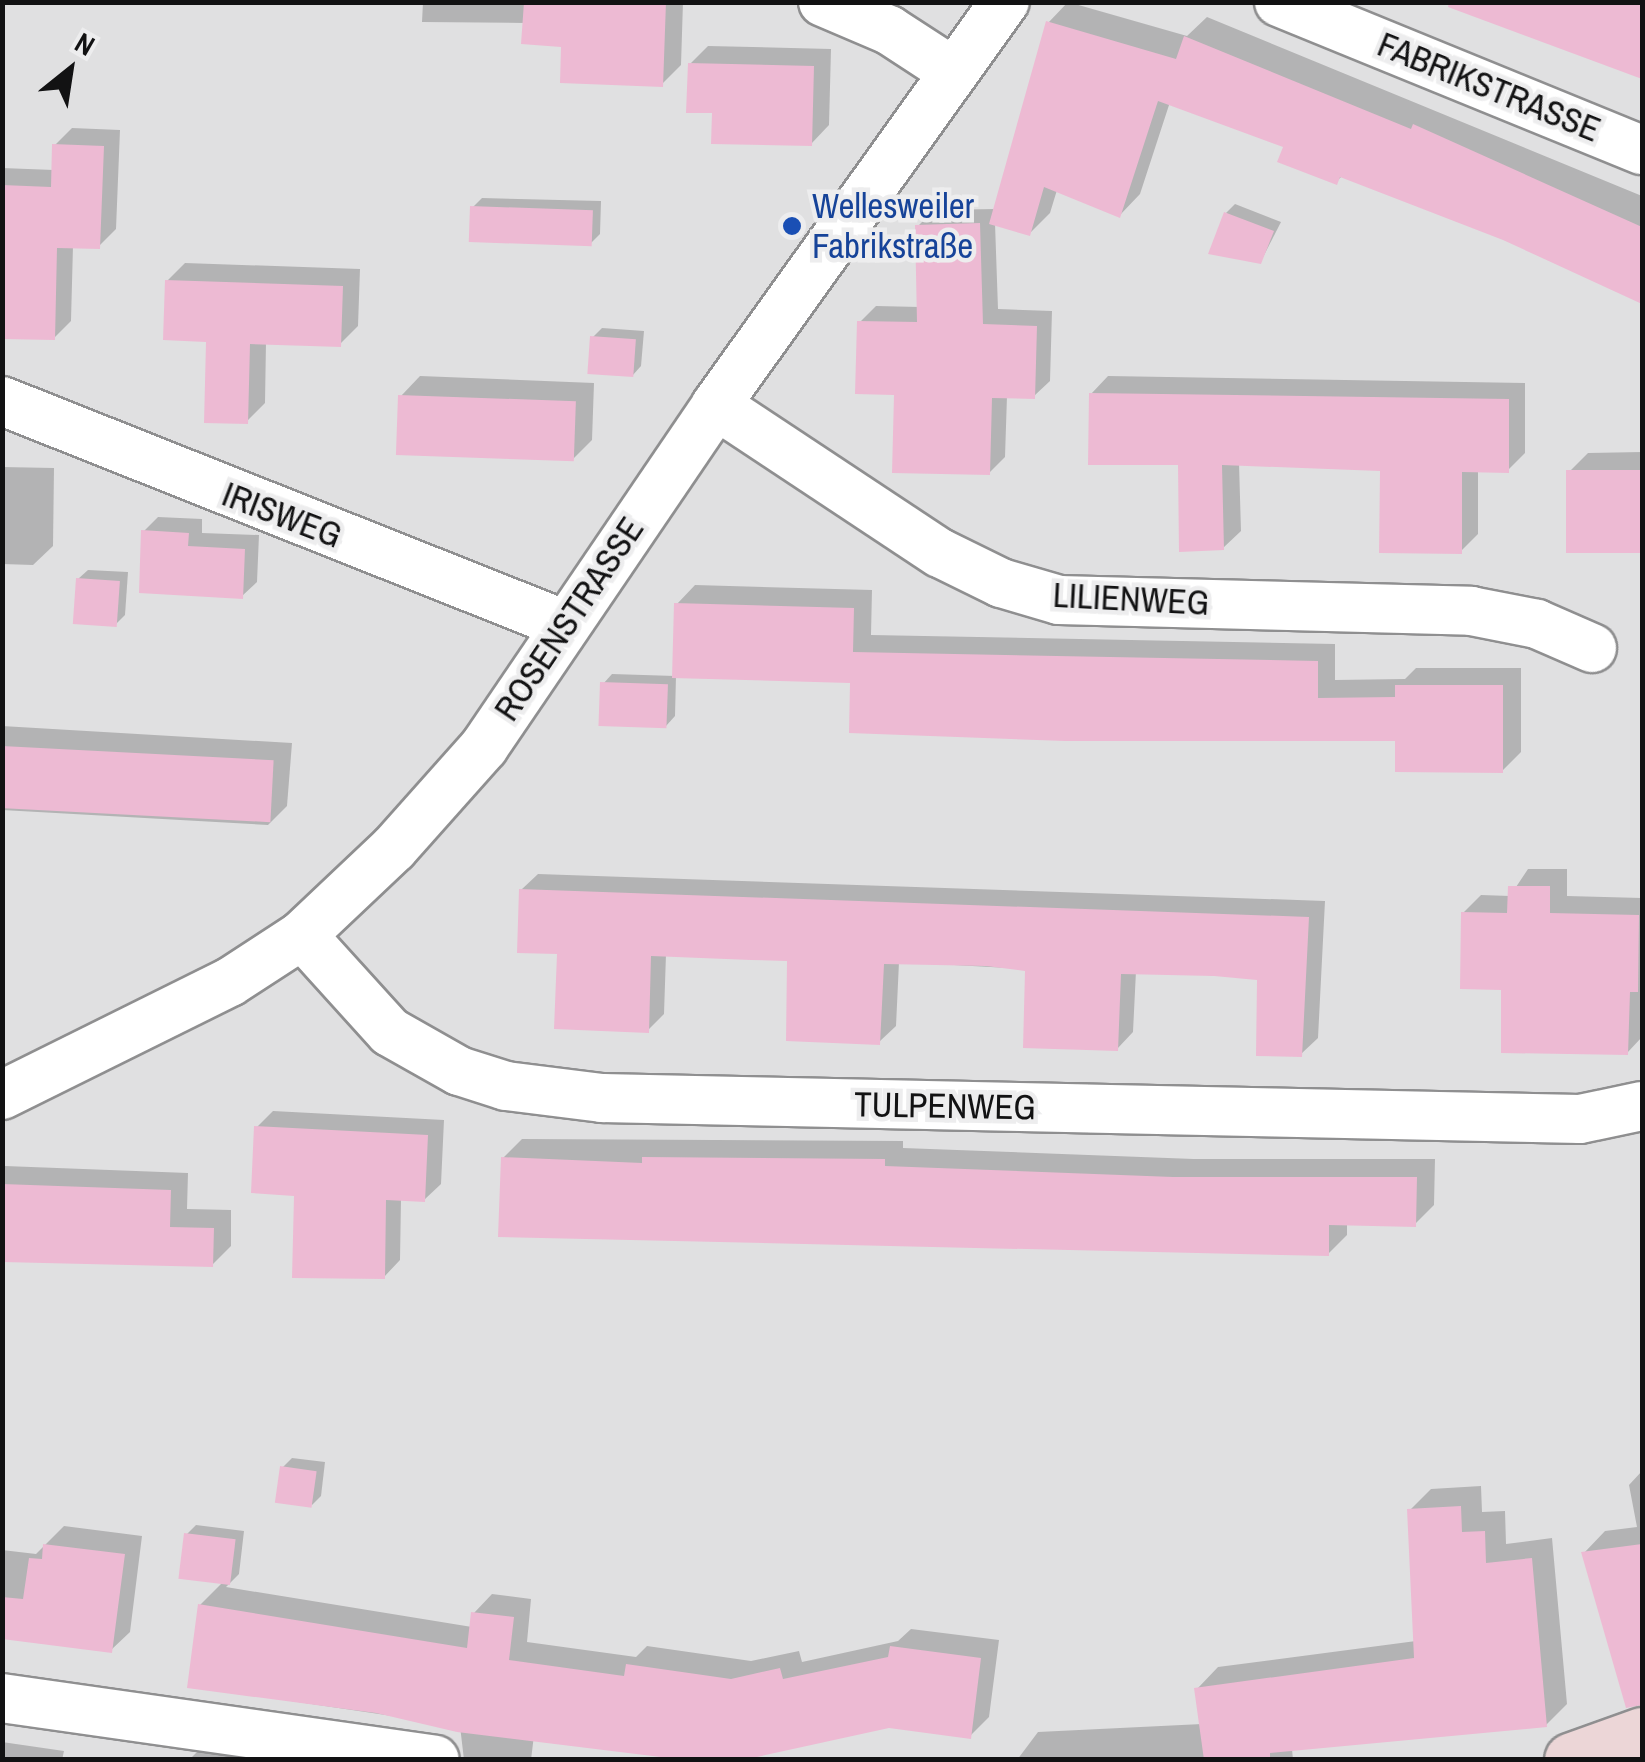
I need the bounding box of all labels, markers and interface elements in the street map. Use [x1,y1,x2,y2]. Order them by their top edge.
north arrow [20,20,120,120]
text: N [68,23,102,65]
street label: FABRIKSTRASSE [1372,23,1606,151]
place label: Wellesweiler Fabrikstraße [812,185,974,267]
marker: Wellesweiler Fabrikstraße [781,215,803,237]
street label: IRISWEG [216,473,348,557]
street label: ROSENSTRASSE [486,509,652,729]
street label: LILIENWEG [1052,574,1210,624]
street label: TULPENWEG [854,1083,1036,1129]

